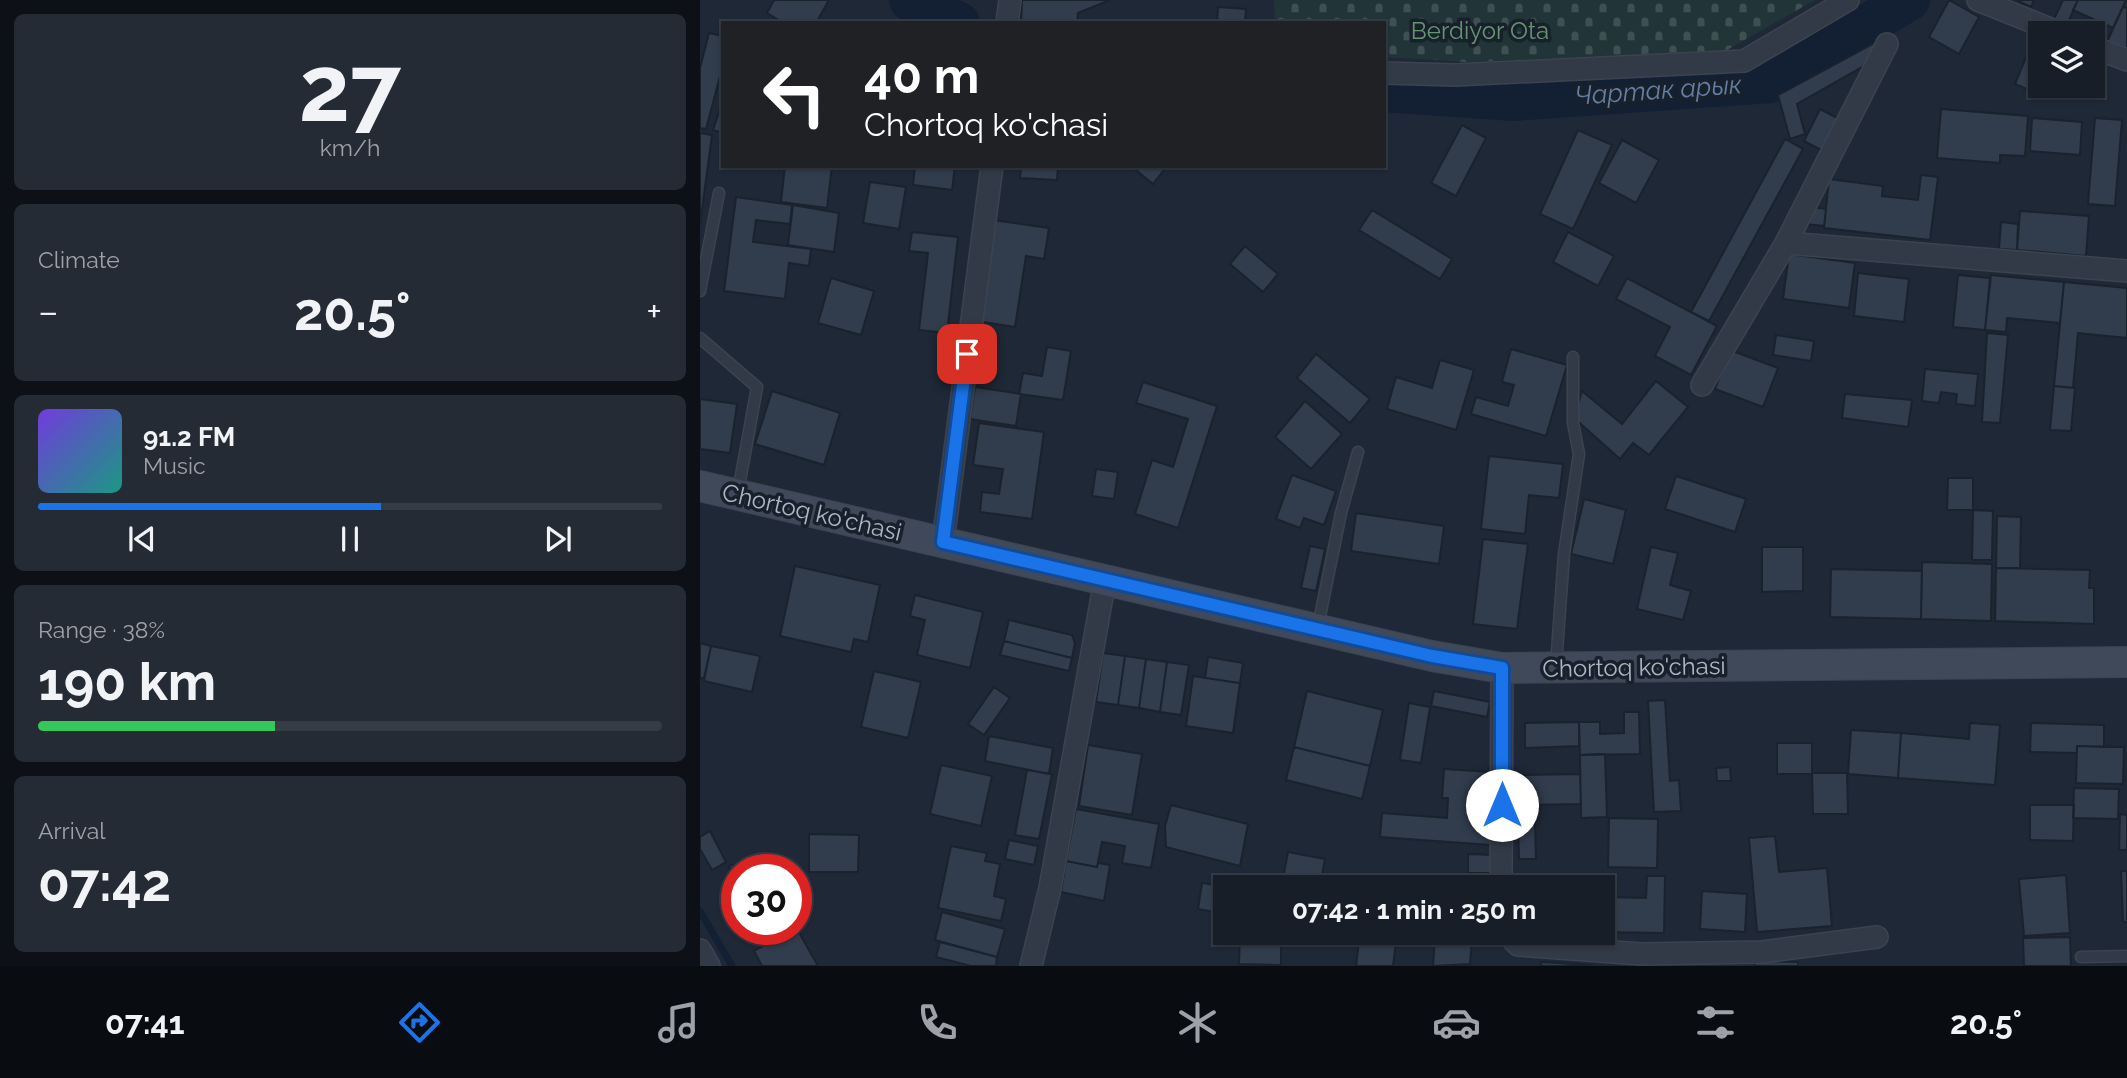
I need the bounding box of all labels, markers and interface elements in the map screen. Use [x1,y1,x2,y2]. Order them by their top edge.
park label: Berdiyor Ota [1411,16,1549,45]
map controls [2028,21,2105,98]
button: layers [2028,21,2105,98]
text: 27 [299,35,401,142]
text: 40 m [864,47,979,104]
icon: left [749,49,840,140]
water label: Чартак арык [1574,69,1743,111]
text: Chortoq ko'chasi [864,106,1108,143]
text: km/h [320,134,380,161]
text: Climate [38,246,120,273]
text: 20.5° [294,281,411,342]
text: − [38,289,58,334]
text: + [646,289,662,334]
pin [937,324,997,384]
icon: arrive [948,335,986,373]
text: 91.2 FM [143,422,235,452]
text: Music [143,452,206,479]
street label: Chortoq ko'chasi [719,477,905,547]
icon: previous [123,520,161,558]
icon: pause [331,520,369,558]
icon: next [539,520,577,558]
text: Range · 38% [38,616,165,643]
text: 190 km [38,651,216,712]
street label: Chortoq ko'chasi [1542,651,1726,683]
position arrow [1465,768,1539,842]
text: Arrival [38,817,105,844]
text: 07:42 [38,852,171,913]
speed limit sign: 30 [721,854,812,945]
text: 07:42 · 1 min · 250 m [1292,895,1536,925]
icon: directions [395,998,444,1047]
icon: music [654,998,703,1047]
icon: phone [913,998,962,1047]
icon: climate [1173,998,1222,1047]
icon: car [1432,998,1481,1047]
icon: filters [1691,998,1740,1047]
text: 07:41 [105,1004,185,1041]
text: 20.5° [1950,1004,2022,1041]

